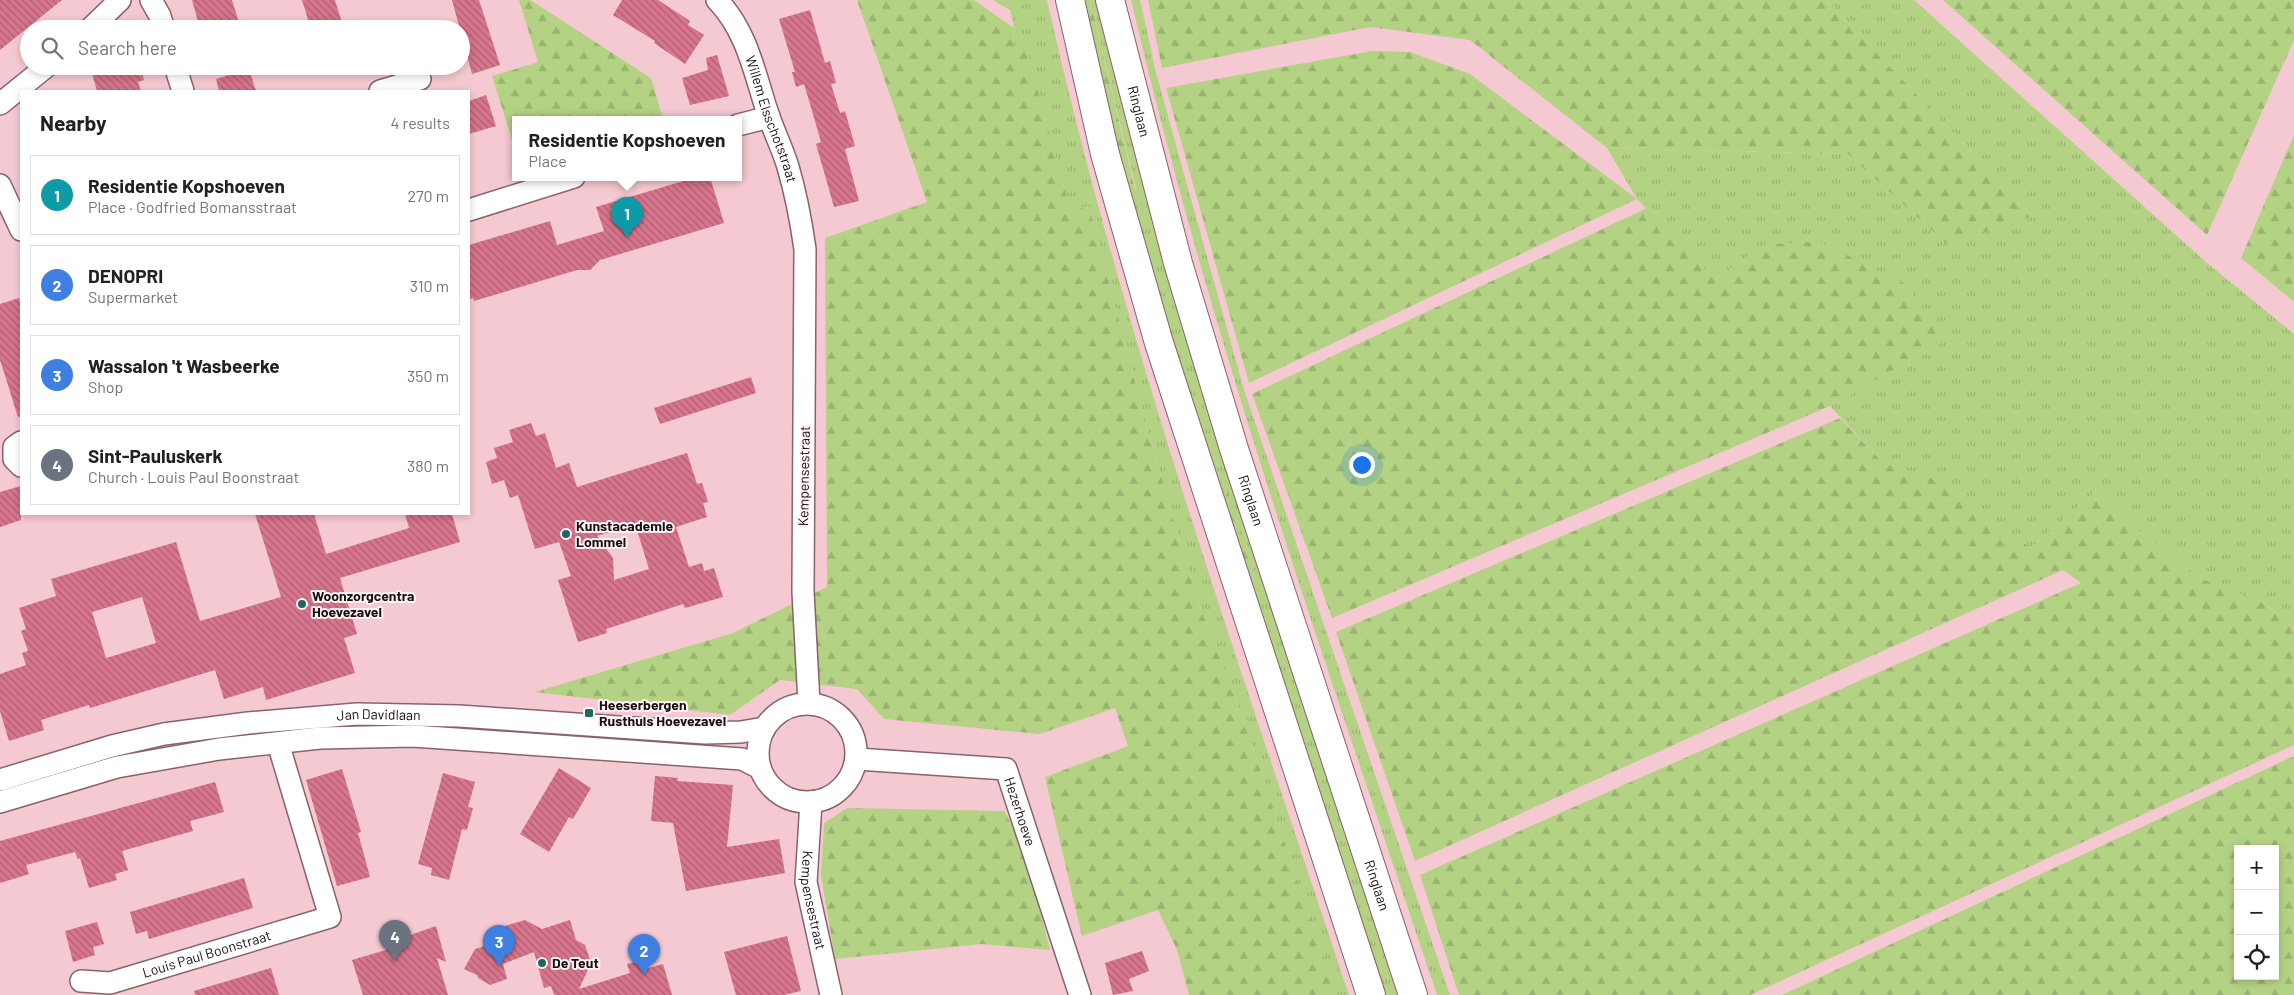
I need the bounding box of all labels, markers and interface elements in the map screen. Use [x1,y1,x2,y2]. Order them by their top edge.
search box [20,20,470,75]
icon: search [38,34,66,62]
text: Search here [78,36,177,59]
street label: Willem Elsschotstraat [742,53,801,184]
street label: Ringlaan [1124,84,1154,139]
text: Nearby [40,110,106,135]
text: 4 results [390,113,450,132]
popup [512,116,742,181]
text: Residentie Kopshoeven [529,128,725,151]
text: Place [529,151,567,170]
text: Residentie Kopshoeven [88,174,285,197]
text: 1 [54,186,60,205]
text: 270 m [407,186,449,205]
text: Place · Godfried Bomansstraat [88,197,297,216]
pin: 1 [611,197,643,238]
text: DENOPRI [88,264,163,287]
text: 2 [53,276,61,295]
text: 310 m [410,276,449,295]
text: Supermarket [88,287,178,306]
text: Wassalon 't Wasbeerke [88,354,280,377]
text: 3 [53,366,61,385]
text: 350 m [407,366,449,385]
text: Shop [88,377,123,396]
street label: Kempensestraat [794,426,813,526]
text: Sint-Pauluskerk [88,444,223,467]
your location [1349,452,1375,478]
text: 4 [52,456,62,475]
text: 380 m [407,456,449,475]
text: Church · Louis Paul Boonstraat [88,467,299,486]
street label: Ringlaan [1235,473,1268,528]
place label: Kunstacademie Lommel [576,517,674,550]
marker: Kunstacademie Lommel [560,528,572,540]
place label: Woonzorgcentra Hoevezavel [312,587,414,620]
marker: Woonzorgcentra Hoevezavel [296,598,308,610]
place label: Heeserbergen Rusthuis Hoevezavel [599,696,726,729]
street label: Jan Davidlaan [336,705,421,724]
marker: Heeserbergen Rusthuis Hoevezavel [583,707,595,719]
street label: Hezerhoeve [1001,775,1040,848]
map controls [2234,845,2279,980]
button: + [2234,845,2279,890]
street label: Kempensestraat [798,850,830,951]
street label: Ringlaan [1361,858,1394,913]
button: − [2234,890,2279,935]
pin: 4 [379,920,411,961]
pin: 3 [483,925,515,966]
street label: Louis Paul Boonstraat [140,926,273,981]
pin: 2 [628,934,660,975]
button: locate [2234,935,2279,980]
place label: De Teut [552,954,599,971]
marker: De Teut [536,957,548,969]

